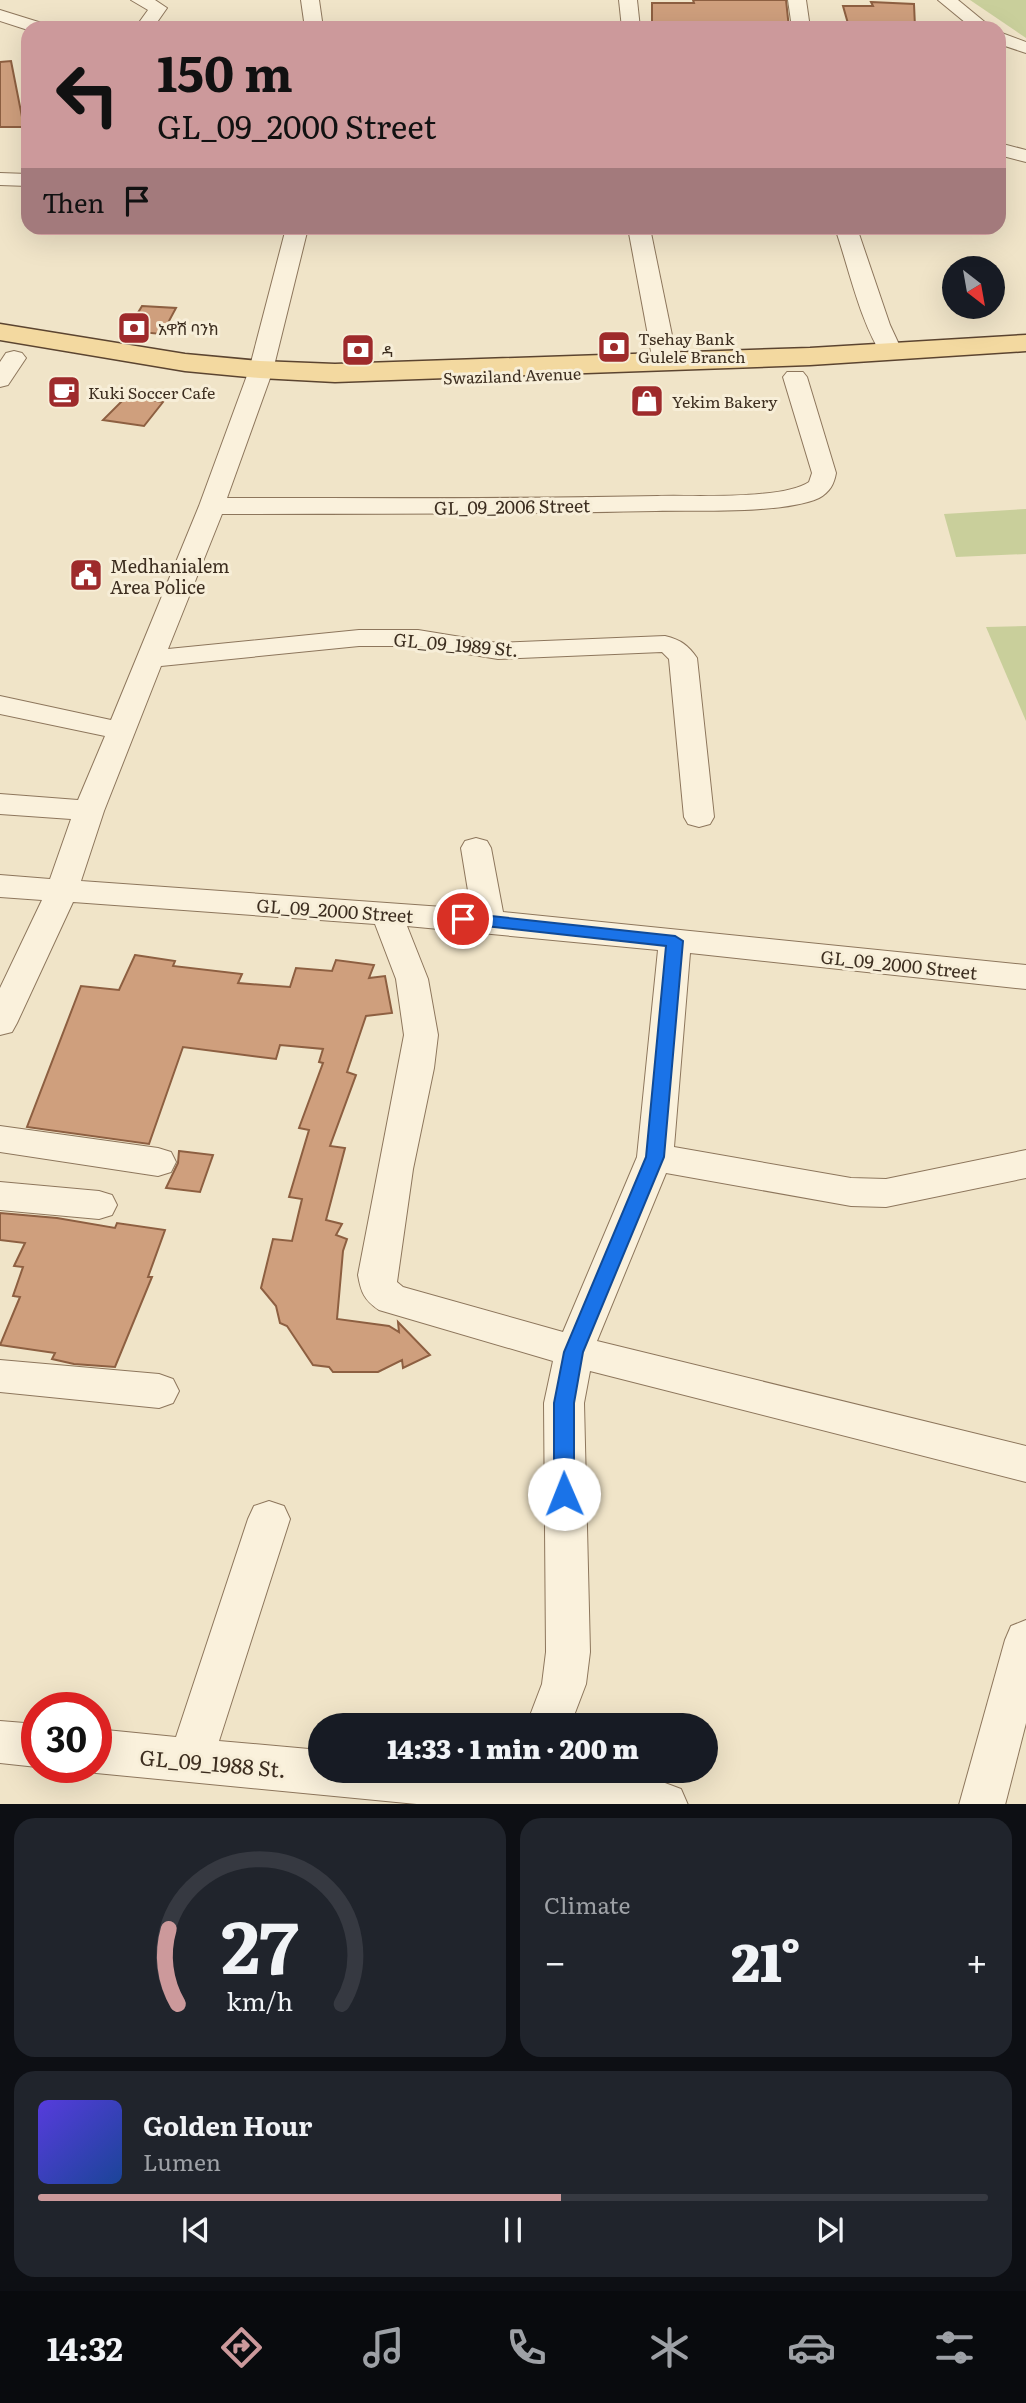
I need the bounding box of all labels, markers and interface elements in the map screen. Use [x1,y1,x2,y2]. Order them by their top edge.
text: 150 m [157,34,293,107]
icon: left [42,49,133,140]
text: GL_09_2000 Street [157,101,436,149]
text: Then [42,182,104,221]
icon: arrive [118,182,156,220]
north arrow [942,256,1004,318]
map controls [942,256,1005,319]
bank icon: አዋሽ ባንክ [115,309,153,347]
place label: አዋሽ ባንክ [158,316,219,340]
place label: Tsehay Bank Gulele Branch [638,326,746,368]
bank icon: Tsehay Bank Gulele Branch [595,328,633,366]
bank icon: ዳ [339,331,377,369]
place label: ዳ [382,338,393,362]
street label: Swaziland Avenue [443,361,581,389]
cafe icon: Kuki Soccer Cafe [45,373,83,411]
place label: Kuki Soccer Cafe [88,380,215,404]
shop icon: Yekim Bakery [628,382,666,420]
place label: Yekim Bakery [672,389,778,413]
street label: GL_09_2006 Street [434,491,591,521]
place label: Medhanialem Area Police [110,552,230,600]
public building icon: Medhanialem Area Police [67,556,105,594]
street label: GL_09_1989 St. [392,625,520,663]
pin [433,889,493,949]
street label: GL_09_2000 Street [256,891,415,929]
icon: arrive [444,900,482,938]
street label: GL_09_2000 Street [819,942,979,986]
position arrow [527,1457,601,1531]
speed limit sign: 30 [21,1692,112,1783]
text: 14:33 · 1 min · 200 m [387,1728,639,1767]
street label: GL_09_1988 St. [139,1740,287,1784]
text: Climate [544,1887,630,1921]
text: 27 [221,1888,299,1996]
text: 21° [731,1921,801,1998]
text: − [544,1931,566,1988]
text: + [966,1931,988,1988]
text: km/h [227,1981,293,2018]
text: Golden Hour [143,2105,312,2144]
text: Lumen [143,2144,221,2178]
icon: previous [177,2211,215,2249]
icon: pause [494,2211,532,2249]
icon: next [811,2211,849,2249]
text: 14:32 [47,2323,123,2371]
icon: directions [217,2323,266,2372]
icon: music [359,2323,408,2372]
icon: phone [502,2323,551,2372]
icon: climate [645,2323,694,2372]
icon: car [787,2323,836,2372]
icon: filters [930,2323,979,2372]

